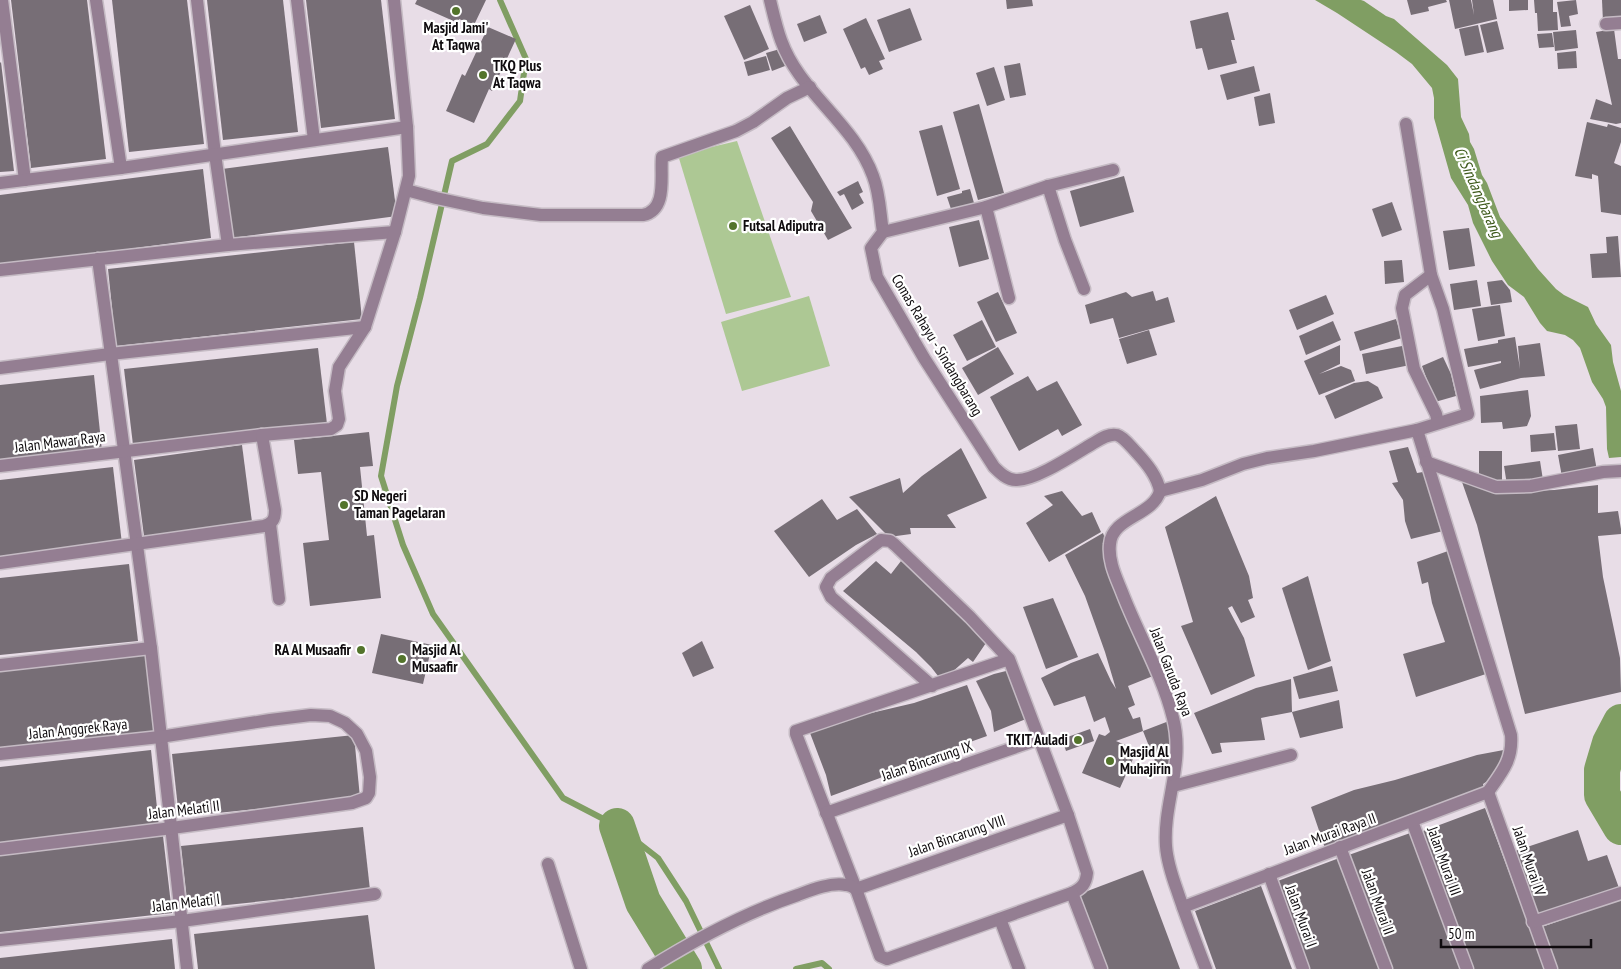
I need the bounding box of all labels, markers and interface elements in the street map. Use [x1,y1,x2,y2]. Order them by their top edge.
marker: Masjid Jami' At Taqwa [450,5,462,17]
place label: Masjid Jami' At Taqwa [423,18,489,54]
place label: TKQ Plus At Taqwa [492,56,541,92]
marker: TKQ Plus At Taqwa [477,69,489,81]
water label: Ci Sindangbarang [1450,144,1508,241]
place label: Futsal Adiputra [743,216,824,235]
marker: Futsal Adiputra [727,220,739,232]
street label: Comas Rahayu - Sindangbarang [888,270,987,419]
street label: Jalan Mawar Raya [12,427,106,457]
place label: SD Negeri Taman Pagelaran [354,486,445,522]
marker: SD Negeri Taman Pagelaran [338,499,350,511]
street label: Jalan Garuda Raya [1146,624,1197,719]
place label: RA Al Musaafir [275,640,352,659]
place label: Masjid Al Musaafir [412,640,461,676]
marker: RA Al Musaafir [355,644,367,656]
marker: Masjid Al Musaafir [396,653,408,665]
street label: Jalan Anggrek Raya [27,714,128,743]
place label: TKIT Auladi [1006,730,1068,749]
marker: TKIT Auladi [1072,734,1084,746]
street label: Jalan Bincarung IX [878,736,975,785]
place label: Masjid Al Muhajirin [1120,742,1171,778]
marker: Masjid Al Muhajirin [1104,755,1116,767]
street label: Jalan Melati II [146,796,221,823]
street label: Jalan Murai Raya II [1280,808,1378,859]
street label: Jalan Bincarung VIII [905,810,1008,861]
street label: Jalan Murai III [1423,823,1466,898]
street label: Jalan Murai IV [1508,823,1550,898]
street label: Jalan Murai II [1357,865,1399,937]
street label: Jalan Murai I [1281,881,1322,950]
street label: Jalan Melati I [150,889,221,916]
scale bar [1441,916,1591,948]
text: 50 m [1448,924,1474,943]

